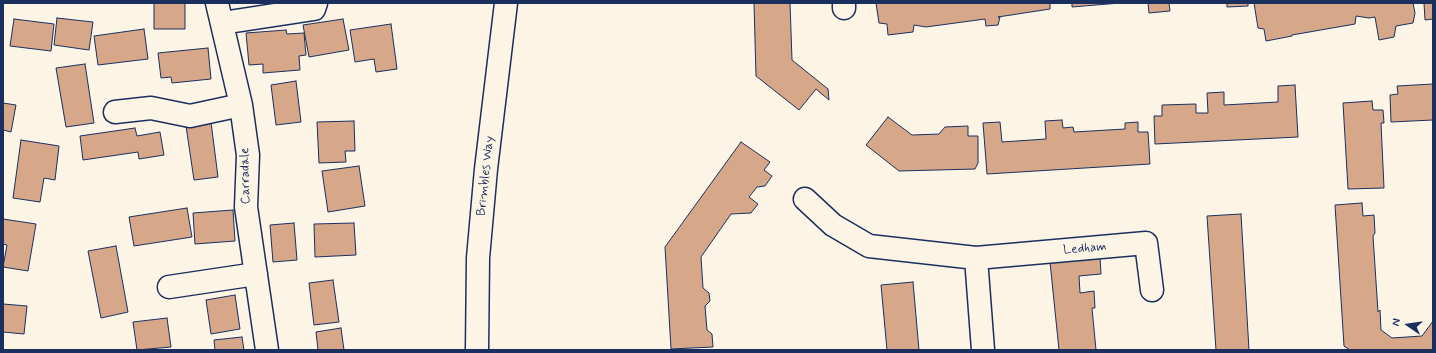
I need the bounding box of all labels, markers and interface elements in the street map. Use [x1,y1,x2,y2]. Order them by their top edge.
street label: Brimbles Way [474,135,498,217]
street label: Carradale [238,148,254,204]
street label: Ledham [1063,239,1107,259]
north arrow [1388,305,1428,345]
text: N [1389,317,1404,327]

